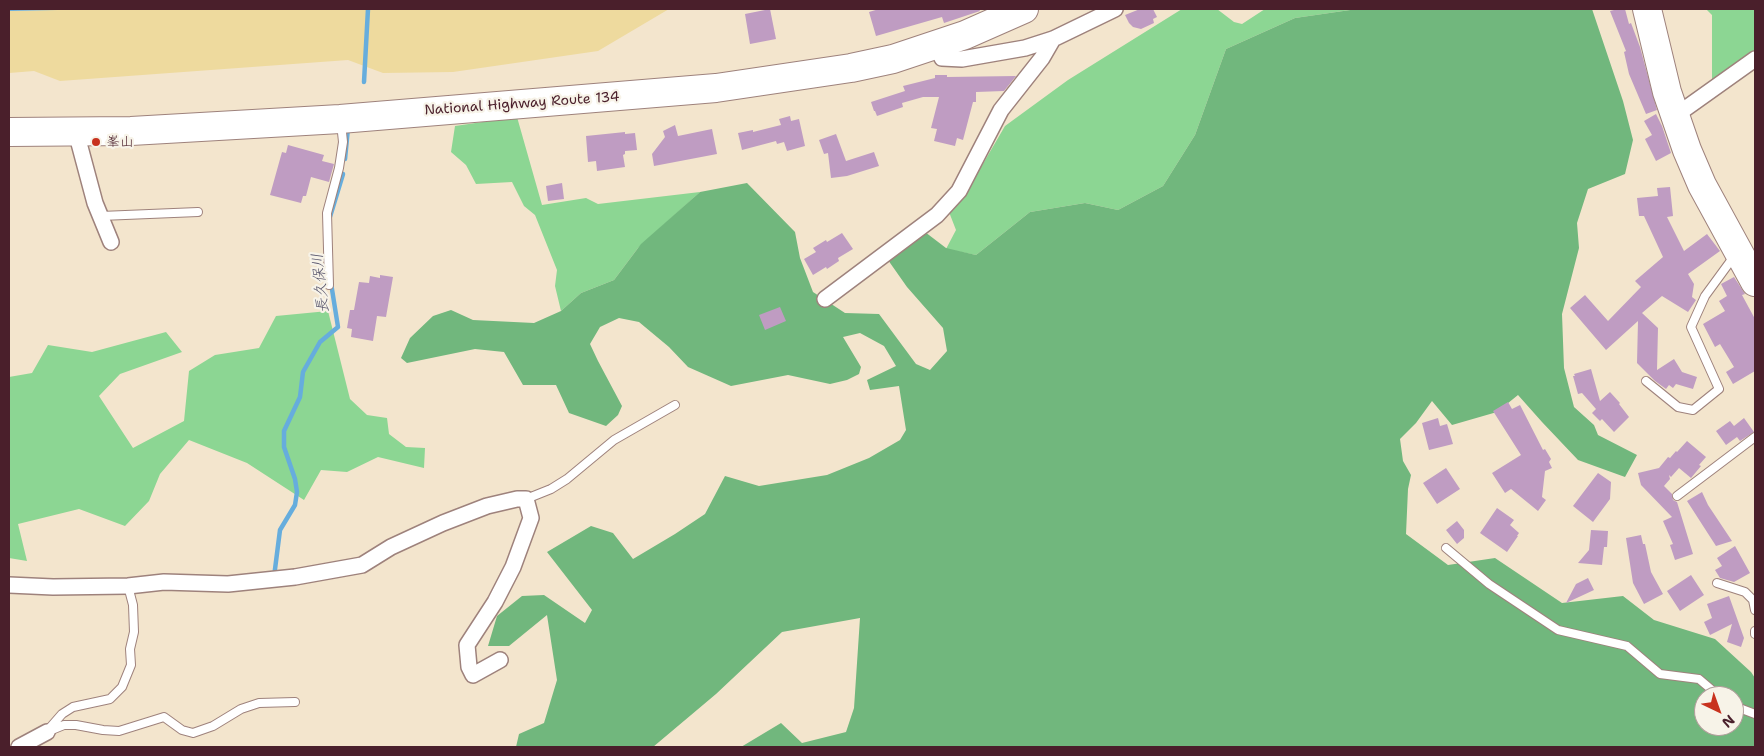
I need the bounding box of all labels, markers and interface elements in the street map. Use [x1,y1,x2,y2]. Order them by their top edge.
street label: National Highway Route 134 [424,89,620,119]
place label: 峯山 [106,134,134,150]
marker: 峯山 [90,136,102,148]
water label: 長久保川 [309,252,333,314]
north arrow [1694,686,1744,736]
text: N [1718,711,1739,732]

